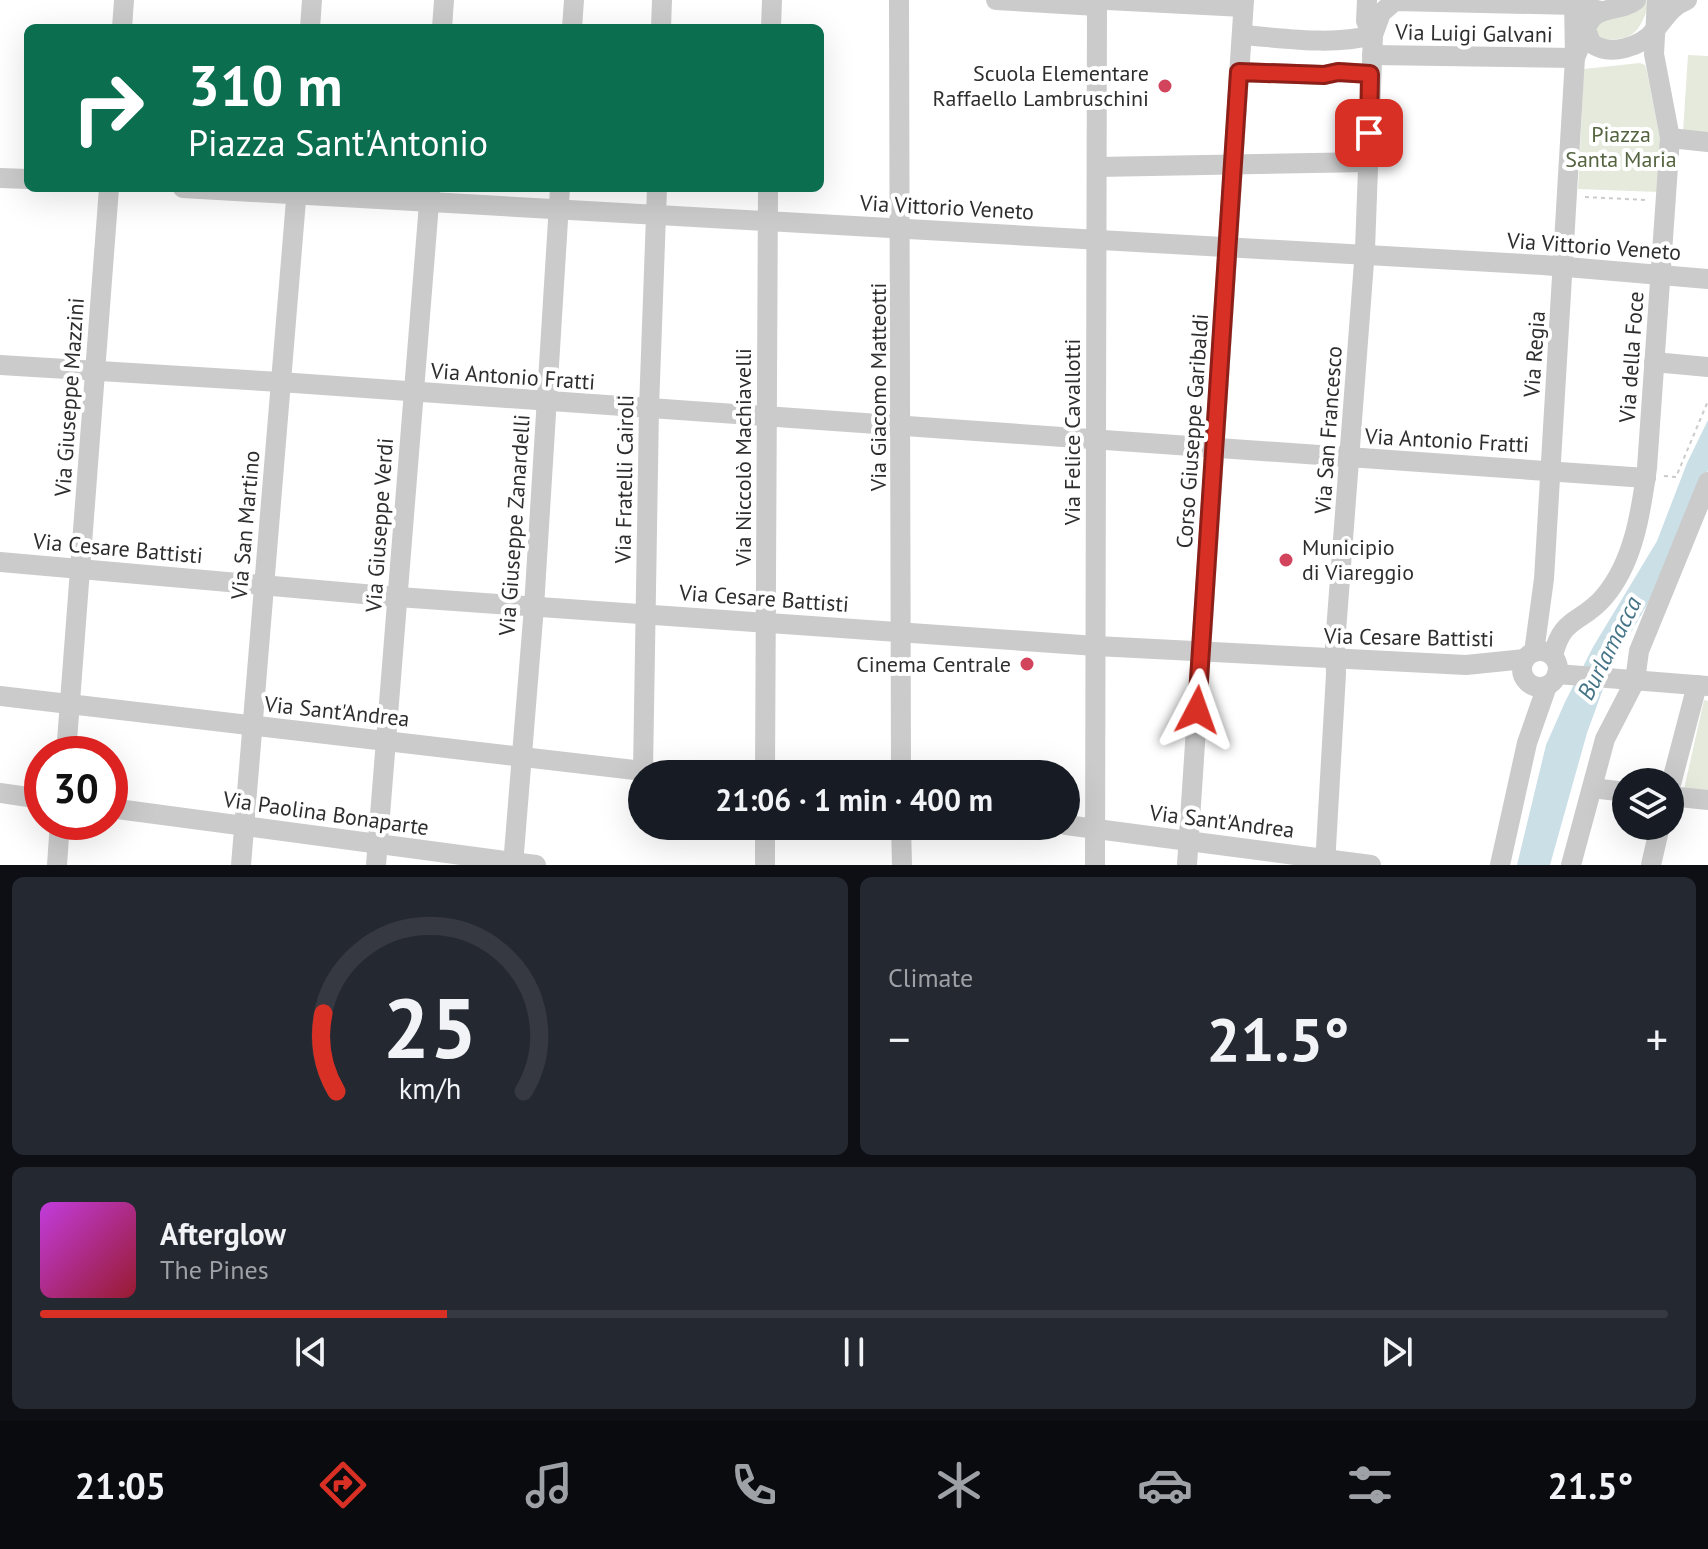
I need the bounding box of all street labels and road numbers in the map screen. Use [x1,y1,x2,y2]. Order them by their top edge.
street label: Via Luigi Galvani [1394,18,1553,48]
street label: Via Vittorio Veneto [858,188,1035,226]
street label: Via Vittorio Veneto [1505,226,1682,266]
street label: Via Giacomo Matteotti [864,283,892,492]
street label: Via della Foce [1612,290,1650,425]
street label: Via Giuseppe Mazzini [48,297,90,498]
street label: Via Regia [1517,310,1551,399]
street label: Corso Giuseppe Garibaldi [1170,313,1214,549]
street label: Via Felice Cavallotti [1058,339,1086,526]
street label: Via San Francesco [1308,345,1348,516]
street label: Via Niccolò Machiavelli [729,348,757,567]
street label: Via Antonio Fratti [429,356,596,396]
street label: Via Fratelli Cairoli [609,394,639,565]
street label: Via Giuseppe Zanardelli [492,413,536,638]
street label: Via Antonio Fratti [1363,422,1530,458]
street label: Via Giuseppe Verdi [359,437,399,614]
street label: Via San Martino [224,449,265,602]
street label: Via Cesare Battisti [31,527,204,569]
street label: Via Cesare Battisti [677,578,850,618]
street label: Via Cesare Battisti [1323,622,1494,652]
street label: Via Sant'Andrea [262,689,411,733]
street label: Via Paolina Bonaparte [220,785,431,841]
street label: Via Sant'Andrea [1147,798,1296,844]

